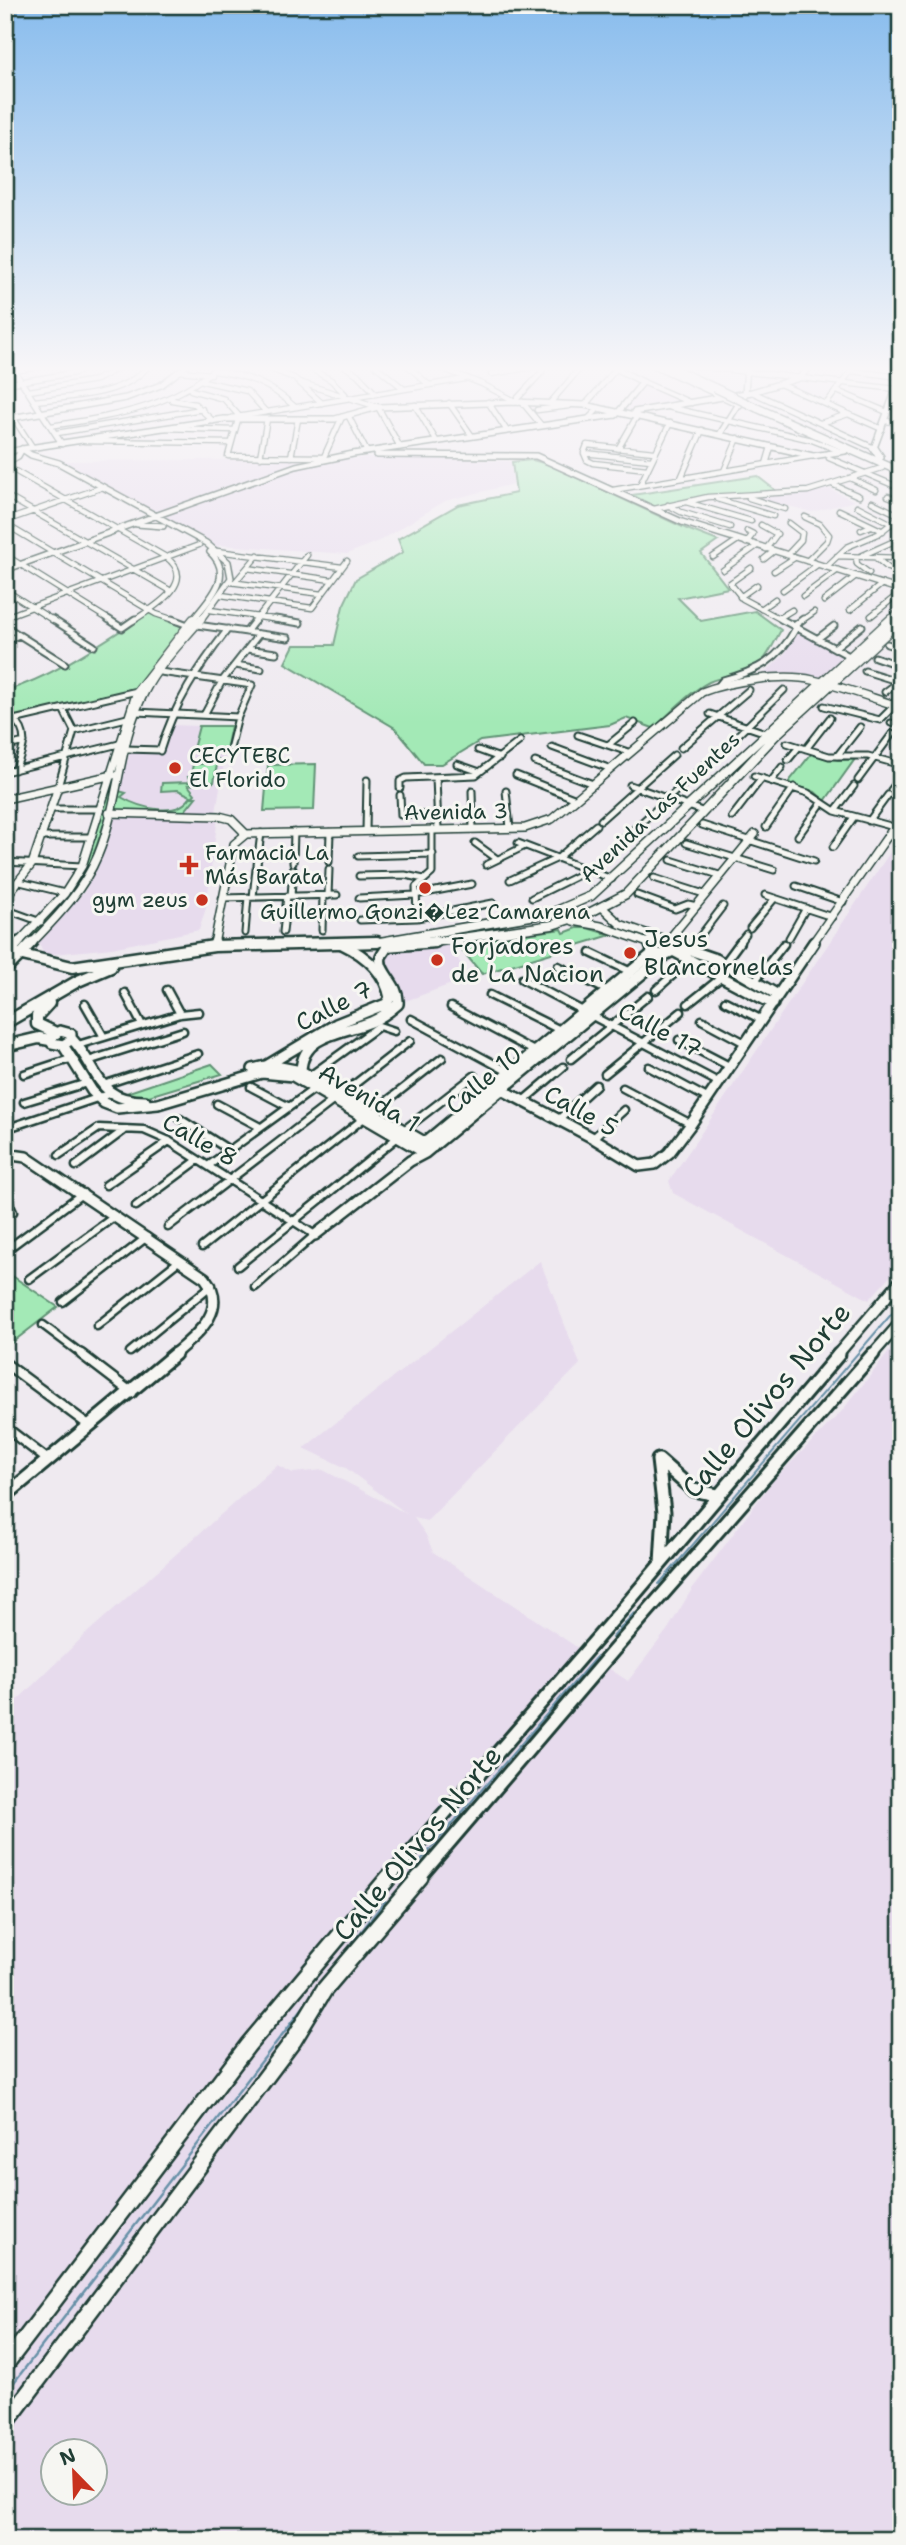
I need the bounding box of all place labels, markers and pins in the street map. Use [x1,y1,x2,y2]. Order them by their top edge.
place label: CECYTEBC El Florido [189,742,290,794]
marker: CECYTEBC El Florido [167,760,183,776]
place label: Farmacia La Más Barata [205,839,329,891]
marker: Farmacia La Más Barata [179,855,199,875]
marker: Guillermo Gonzi�Lez Camarena [417,880,433,896]
place label: gym zeus [92,886,188,914]
marker: gym zeus [194,892,210,908]
place label: Guillermo Gonzi�Lez Camarena [260,898,590,926]
place label: Jesus Blancornelas [644,923,794,983]
place label: Forjadores de La Nacion [451,930,604,990]
marker: Jesus Blancornelas [622,945,638,961]
marker: Forjadores de La Nacion [429,952,445,968]

